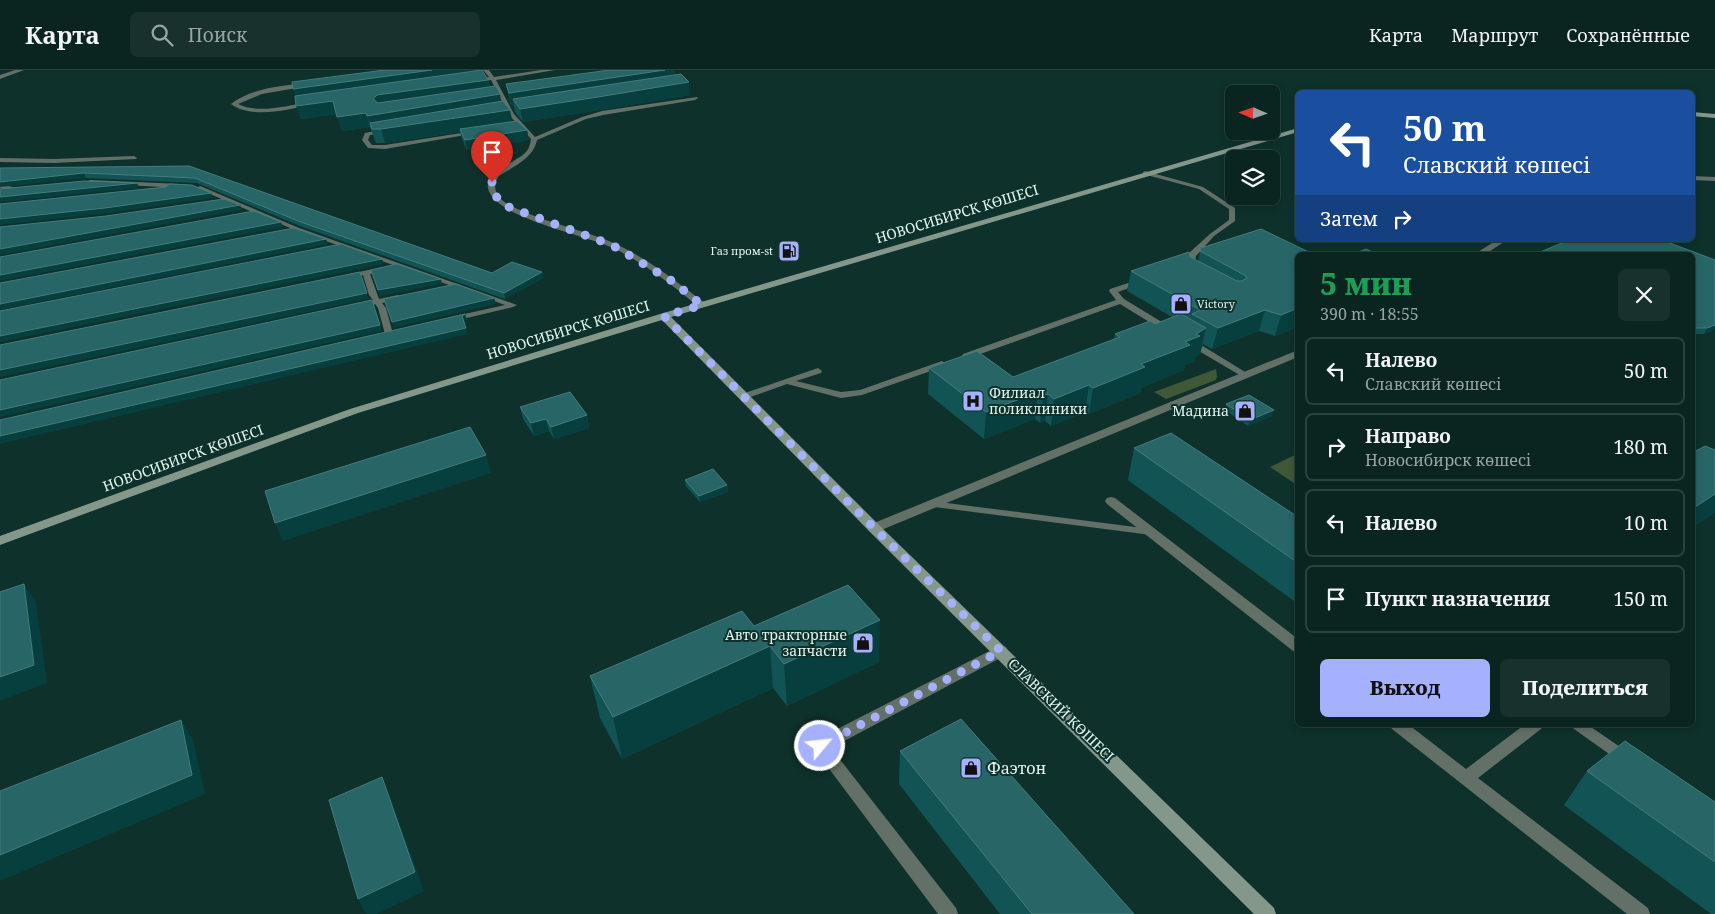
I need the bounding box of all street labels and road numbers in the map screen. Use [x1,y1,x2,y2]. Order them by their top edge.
street label: НОВОСИБИРСК КӨШЕСІ [873,180,1041,247]
street label: НОВОСИБИРСК КӨШЕСІ [484,296,652,363]
street label: НОВОСИБИРСК КӨШЕСІ [100,420,266,495]
street label: СЛАВСКИЙ КӨШЕСІ [1004,654,1118,765]

